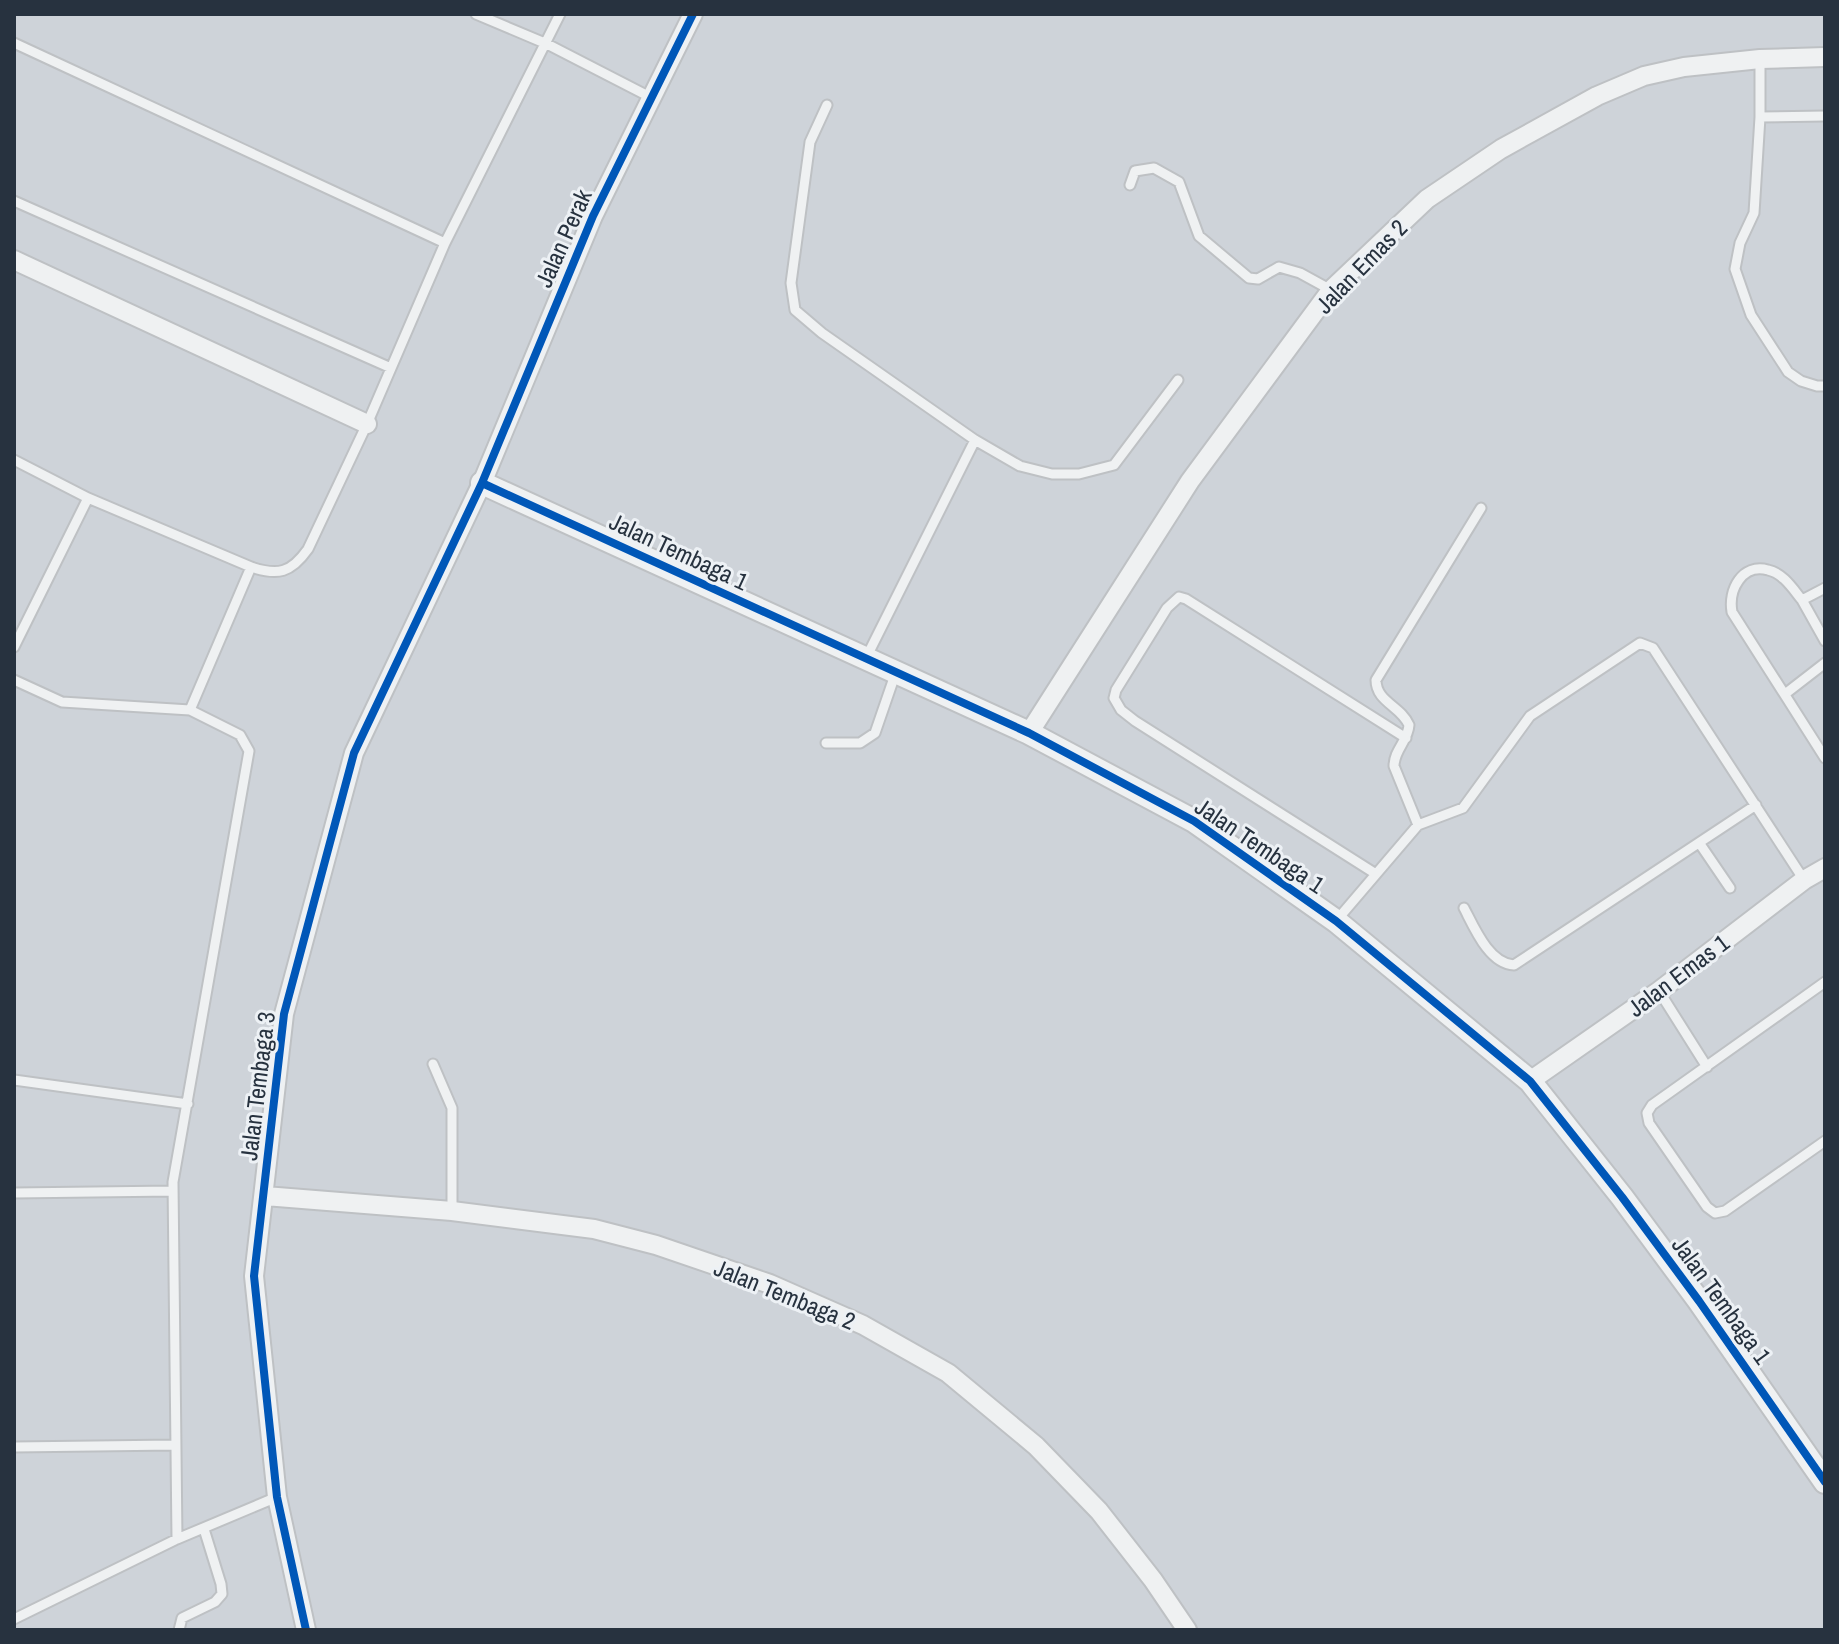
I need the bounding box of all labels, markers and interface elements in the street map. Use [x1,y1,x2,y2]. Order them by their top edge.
street label: Jalan Perak [527,184,599,292]
street label: Jalan Emas 2 [1308,212,1414,320]
street label: Jalan Tembaga 1 [604,505,754,597]
street label: Jalan Tembaga 1 [1189,790,1331,900]
street label: Jalan Emas 1 [1621,926,1735,1024]
street label: Jalan Tembaga 3 [232,1010,282,1162]
street label: Jalan Tembaga 1 [1665,1230,1779,1370]
street label: Jalan Tembaga 2 [710,1251,860,1337]

